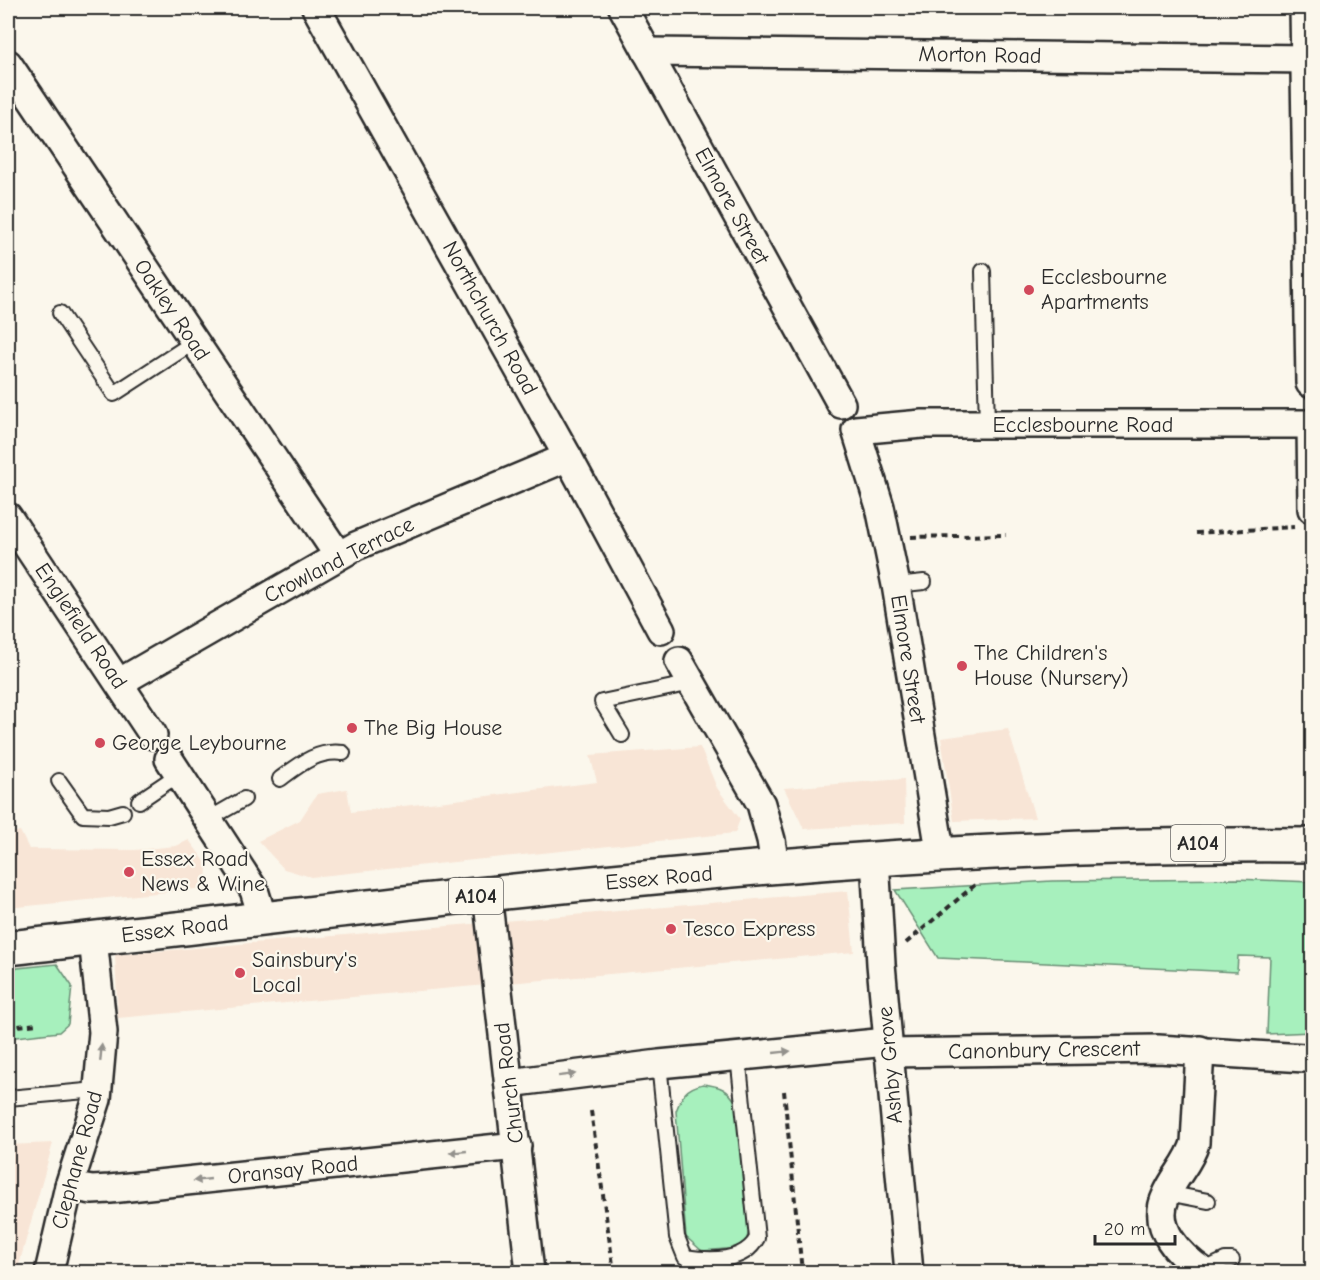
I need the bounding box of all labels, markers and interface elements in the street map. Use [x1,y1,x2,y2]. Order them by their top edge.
street label: Morton Road [918,41,1042,69]
street label: Elmore Street [689,143,775,270]
street label: Northchurch Road [437,237,543,399]
street label: Oakley Road [129,254,215,366]
place label: Ecclesbourne Apartments [1041,264,1167,315]
marker: Ecclesbourne Apartments [1022,283,1036,297]
street label: Ecclesbourne Road [993,412,1173,438]
street label: Crowland Terrace [260,511,418,609]
street label: Englefield Road [29,558,133,694]
street label: Elmore Street [885,593,931,726]
place label: The Children's House (Nursery) [974,640,1129,691]
marker: The Children's House (Nursery) [955,659,969,673]
place label: The Big House [364,715,502,741]
marker: The Big House [345,721,359,735]
place label: George Leybourne [112,730,287,756]
marker: George Leybourne [93,736,107,750]
road number: A104 [1171,825,1225,861]
place label: Essex Road News & Wine [141,846,265,897]
street label: Essex Road [604,860,714,896]
marker: Essex Road News & Wine [122,865,136,879]
road number: A104 [449,878,503,914]
street label: Essex Road [120,910,230,948]
place label: Tesco Express [683,916,815,942]
marker: Tesco Express [664,922,678,936]
place label: Sainsbury's Local [252,947,357,998]
marker: Sainsbury's Local [233,966,247,980]
street label: Ashby Grove [872,1005,908,1125]
street label: Church Road [489,1021,529,1145]
street label: Canonbury Crescent [948,1035,1141,1065]
one-way arrow [96,1043,106,1062]
one-way arrow [772,1047,791,1057]
one-way arrow [558,1071,577,1080]
street label: Clephane Road [46,1088,108,1232]
one-way arrow [449,1147,468,1157]
street label: Oransay Road [226,1150,360,1190]
one-way arrow [192,1175,211,1185]
scale bar [1095,1208,1174,1246]
text: 20 m [1104,1219,1145,1240]

